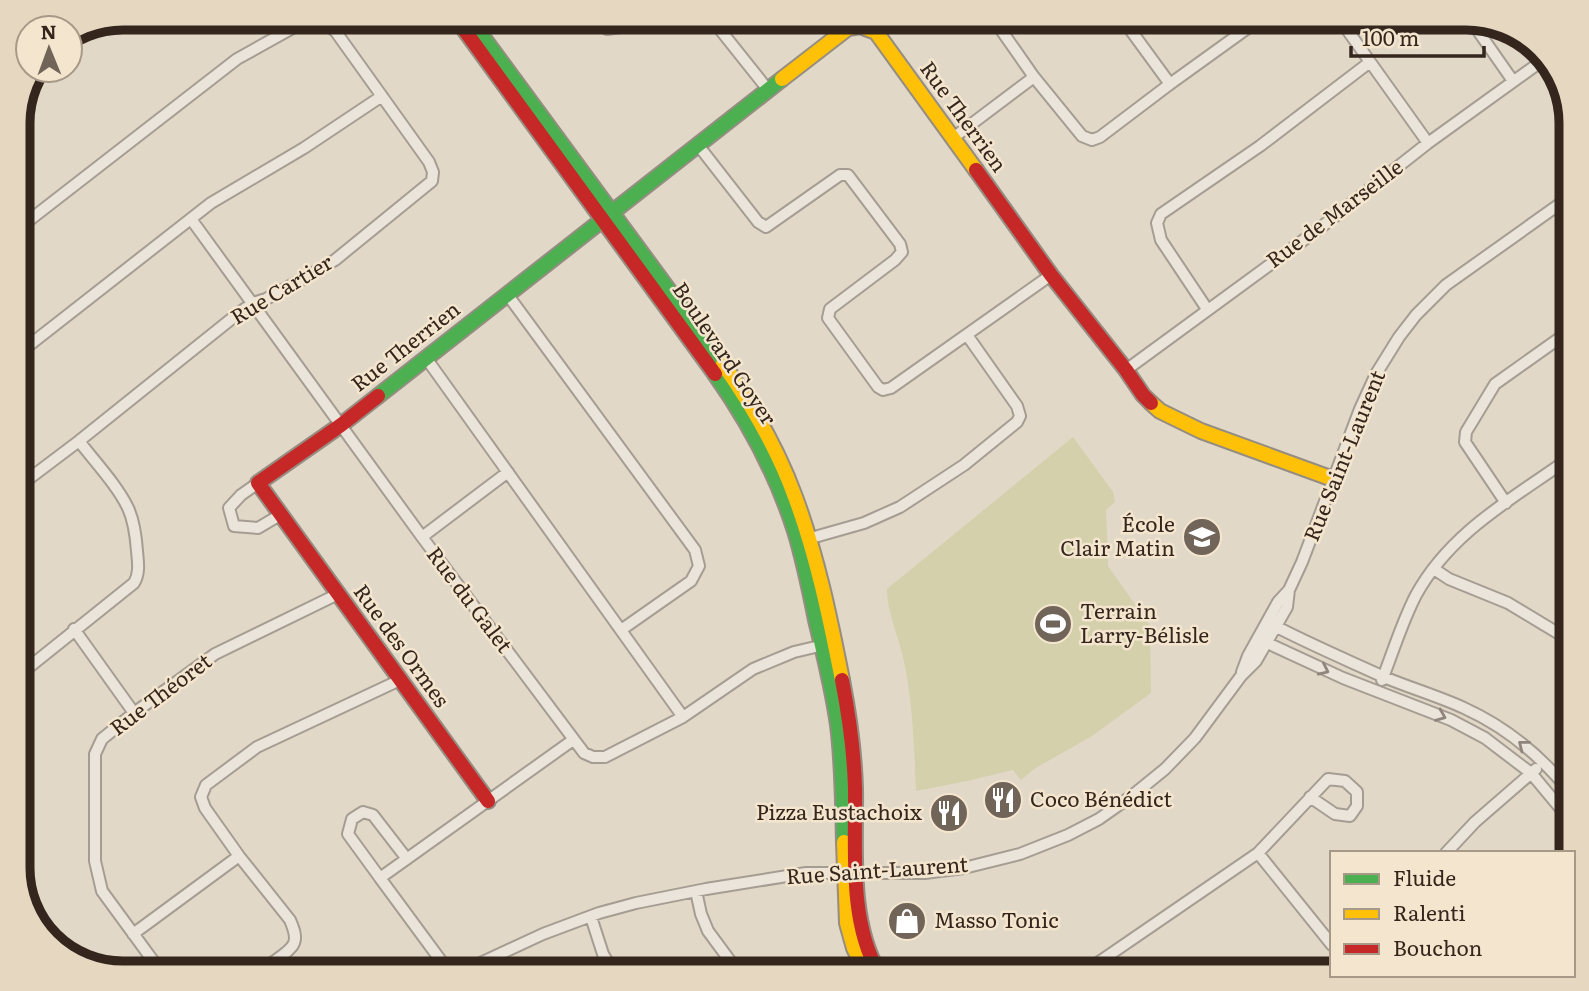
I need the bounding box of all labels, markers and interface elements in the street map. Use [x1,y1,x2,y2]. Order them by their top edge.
north arrow [14,14,84,84]
scale bar [1351,14,1484,58]
text: N [40,17,57,45]
text: 100 m [1362,21,1419,52]
street label: Rue Therrien [914,54,1016,178]
street label: Rue de Marseille [1259,150,1408,274]
street label: Rue Cartier [224,245,338,331]
street label: Boulevard Goyer [667,275,786,430]
street label: Rue Therrien [343,293,466,397]
street label: Rue Saint-Laurent [1294,364,1391,545]
place label: École Clair Matin [1060,507,1175,562]
school or university icon: École Clair Matin [1181,516,1223,558]
street label: Rue du Galet [421,539,522,658]
street label: Rue des Ormes [348,576,458,713]
place label: Terrain Larry-Bélisle [1080,594,1209,649]
sports icon: Terrain Larry-Bélisle [1032,603,1074,645]
street label: Rue Théoret [102,644,217,742]
one-way arrow [1317,662,1329,676]
one-way arrow [1434,708,1446,722]
one-way arrow [1519,741,1531,754]
restaurant icon: Coco Bénédict [982,779,1024,821]
place label: Coco Bénédict [1030,782,1172,813]
restaurant icon: Pizza Eustachoix [928,792,970,834]
place label: Pizza Eustachoix [756,795,922,826]
street label: Rue Saint-Laurent [785,847,969,890]
legend [1330,851,1575,977]
text: Fluide [1393,861,1456,892]
text: Ralenti [1393,896,1466,927]
shop icon: Masso Tonic [886,900,928,942]
place label: Masso Tonic [934,903,1059,934]
text: Bouchon [1393,931,1483,962]

